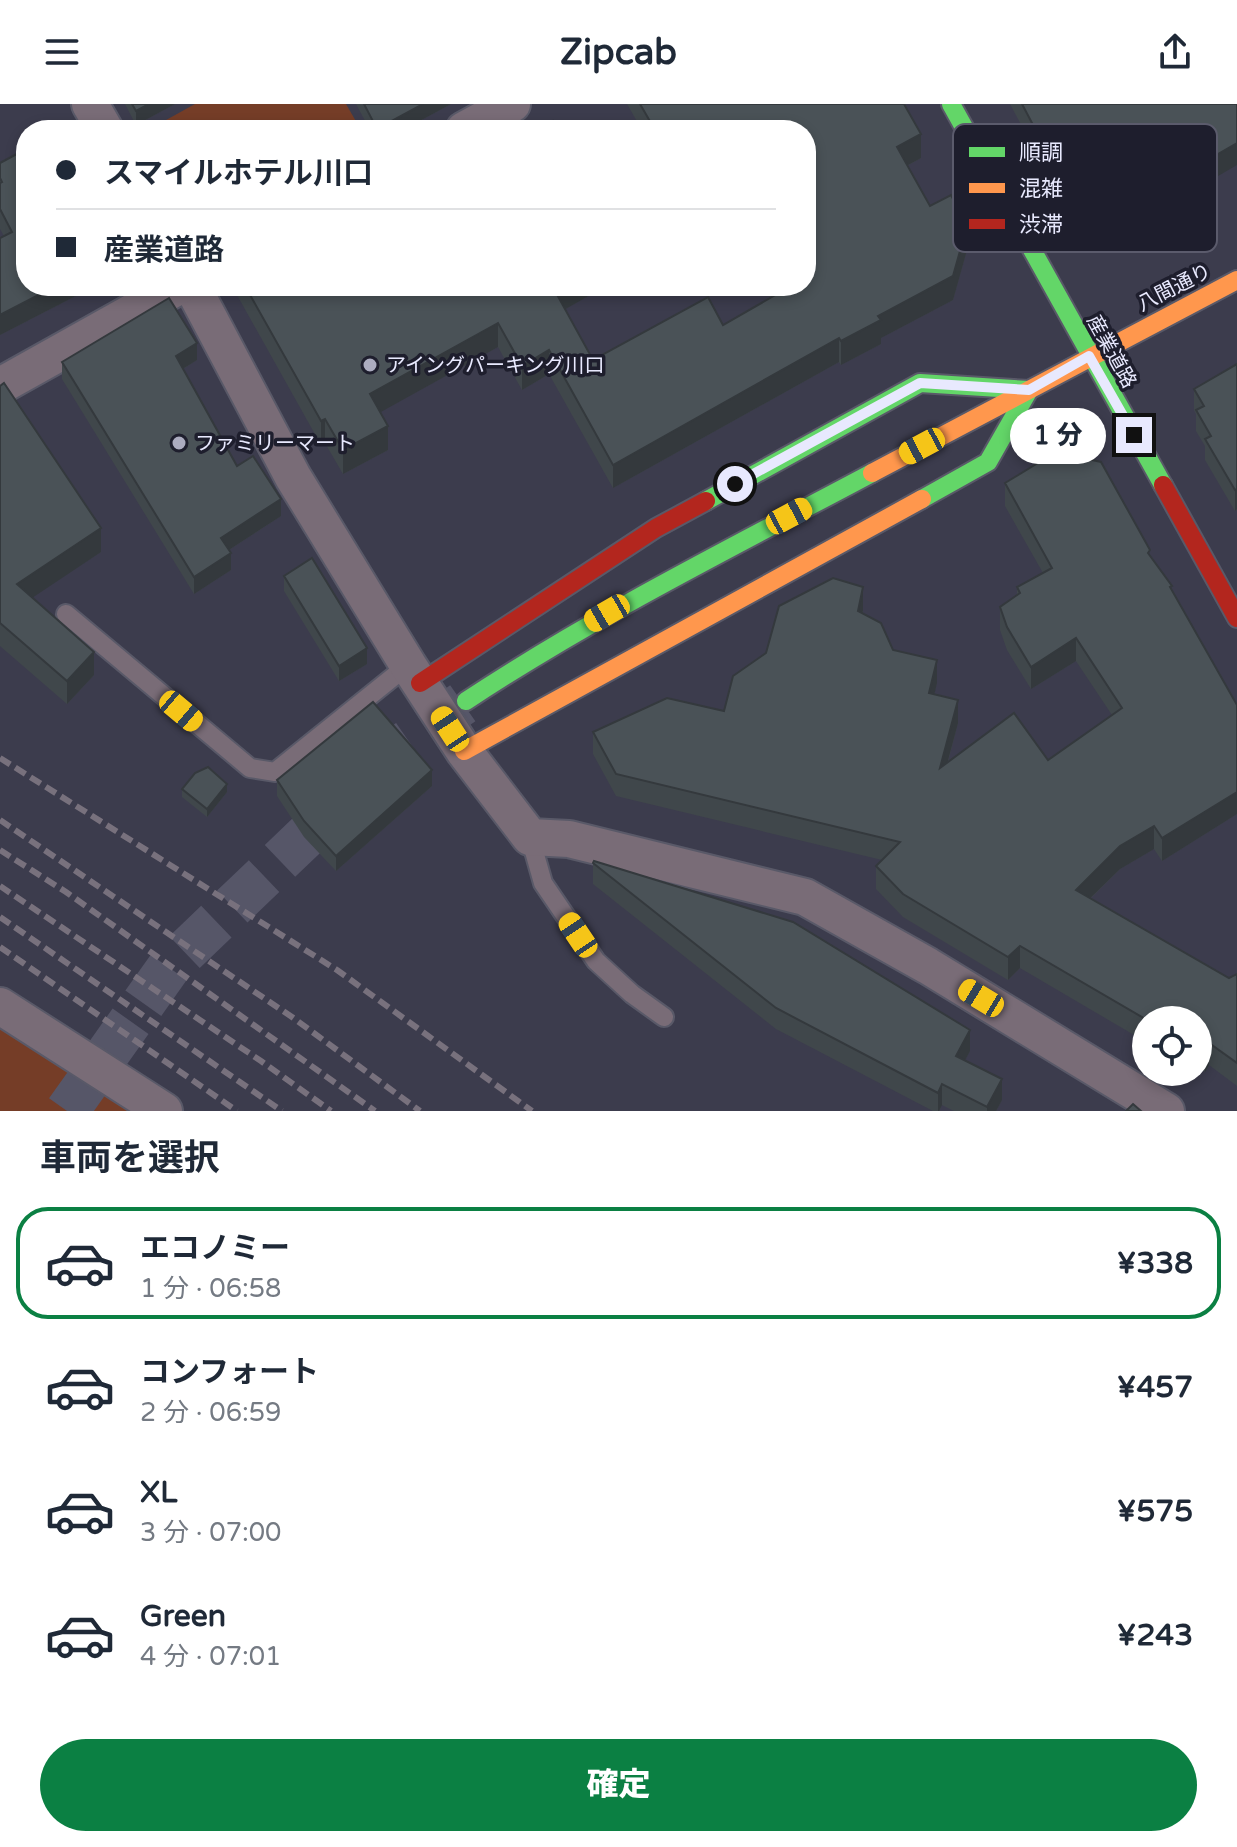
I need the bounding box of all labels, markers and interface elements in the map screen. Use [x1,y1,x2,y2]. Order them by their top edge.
icon: menu [40,30,84,74]
icon: share [1153,30,1197,74]
text: Zipcab [560,31,677,74]
legend [953,124,1217,252]
text: 順調 [1019,140,1063,166]
text: スマイルホテル川口 [104,155,373,192]
text: 混雑 [1019,176,1063,202]
text: 渋滞 [1019,212,1063,238]
text: 産業道路 [104,232,224,269]
street label: 八間通り [1133,259,1216,317]
street label: 産業道路 [1081,311,1141,392]
place label: アイングパーキング川口 [386,354,604,378]
marker: アイングパーキング川口 [361,356,379,374]
callout: 1 分 [1010,407,1106,463]
route end [1116,417,1152,453]
text: 1 分 [1033,420,1083,451]
car [895,424,949,468]
place label: ファミリーマート [195,432,355,456]
marker: ファミリーマート [170,434,188,452]
route start [717,466,753,502]
car [762,494,816,538]
car [580,591,634,635]
car [155,686,207,736]
car [427,702,473,756]
car [555,908,601,962]
car [954,975,1008,1021]
map controls [1132,1006,1212,1086]
button: locate [1132,1006,1212,1086]
text: 車両を選択 [40,1137,220,1180]
icon: car [44,1227,116,1299]
text: エコノミー [140,1230,290,1267]
text: ¥338 [1117,1245,1193,1282]
text: 1 分 · 06:58 [140,1273,281,1304]
icon: car [44,1351,116,1423]
text: コンフォート [140,1354,319,1391]
text: ¥457 [1117,1369,1193,1406]
text: 2 分 · 06:59 [140,1397,281,1428]
text: XL [140,1474,177,1511]
icon: car [44,1475,116,1547]
text: ¥575 [1117,1493,1193,1530]
text: 3 分 · 07:00 [140,1517,281,1548]
text: Green [140,1598,226,1635]
icon: car [44,1599,116,1671]
text: ¥243 [1117,1617,1193,1654]
text: 4 分 · 07:01 [140,1641,281,1672]
button: 確定 [40,1739,1197,1831]

